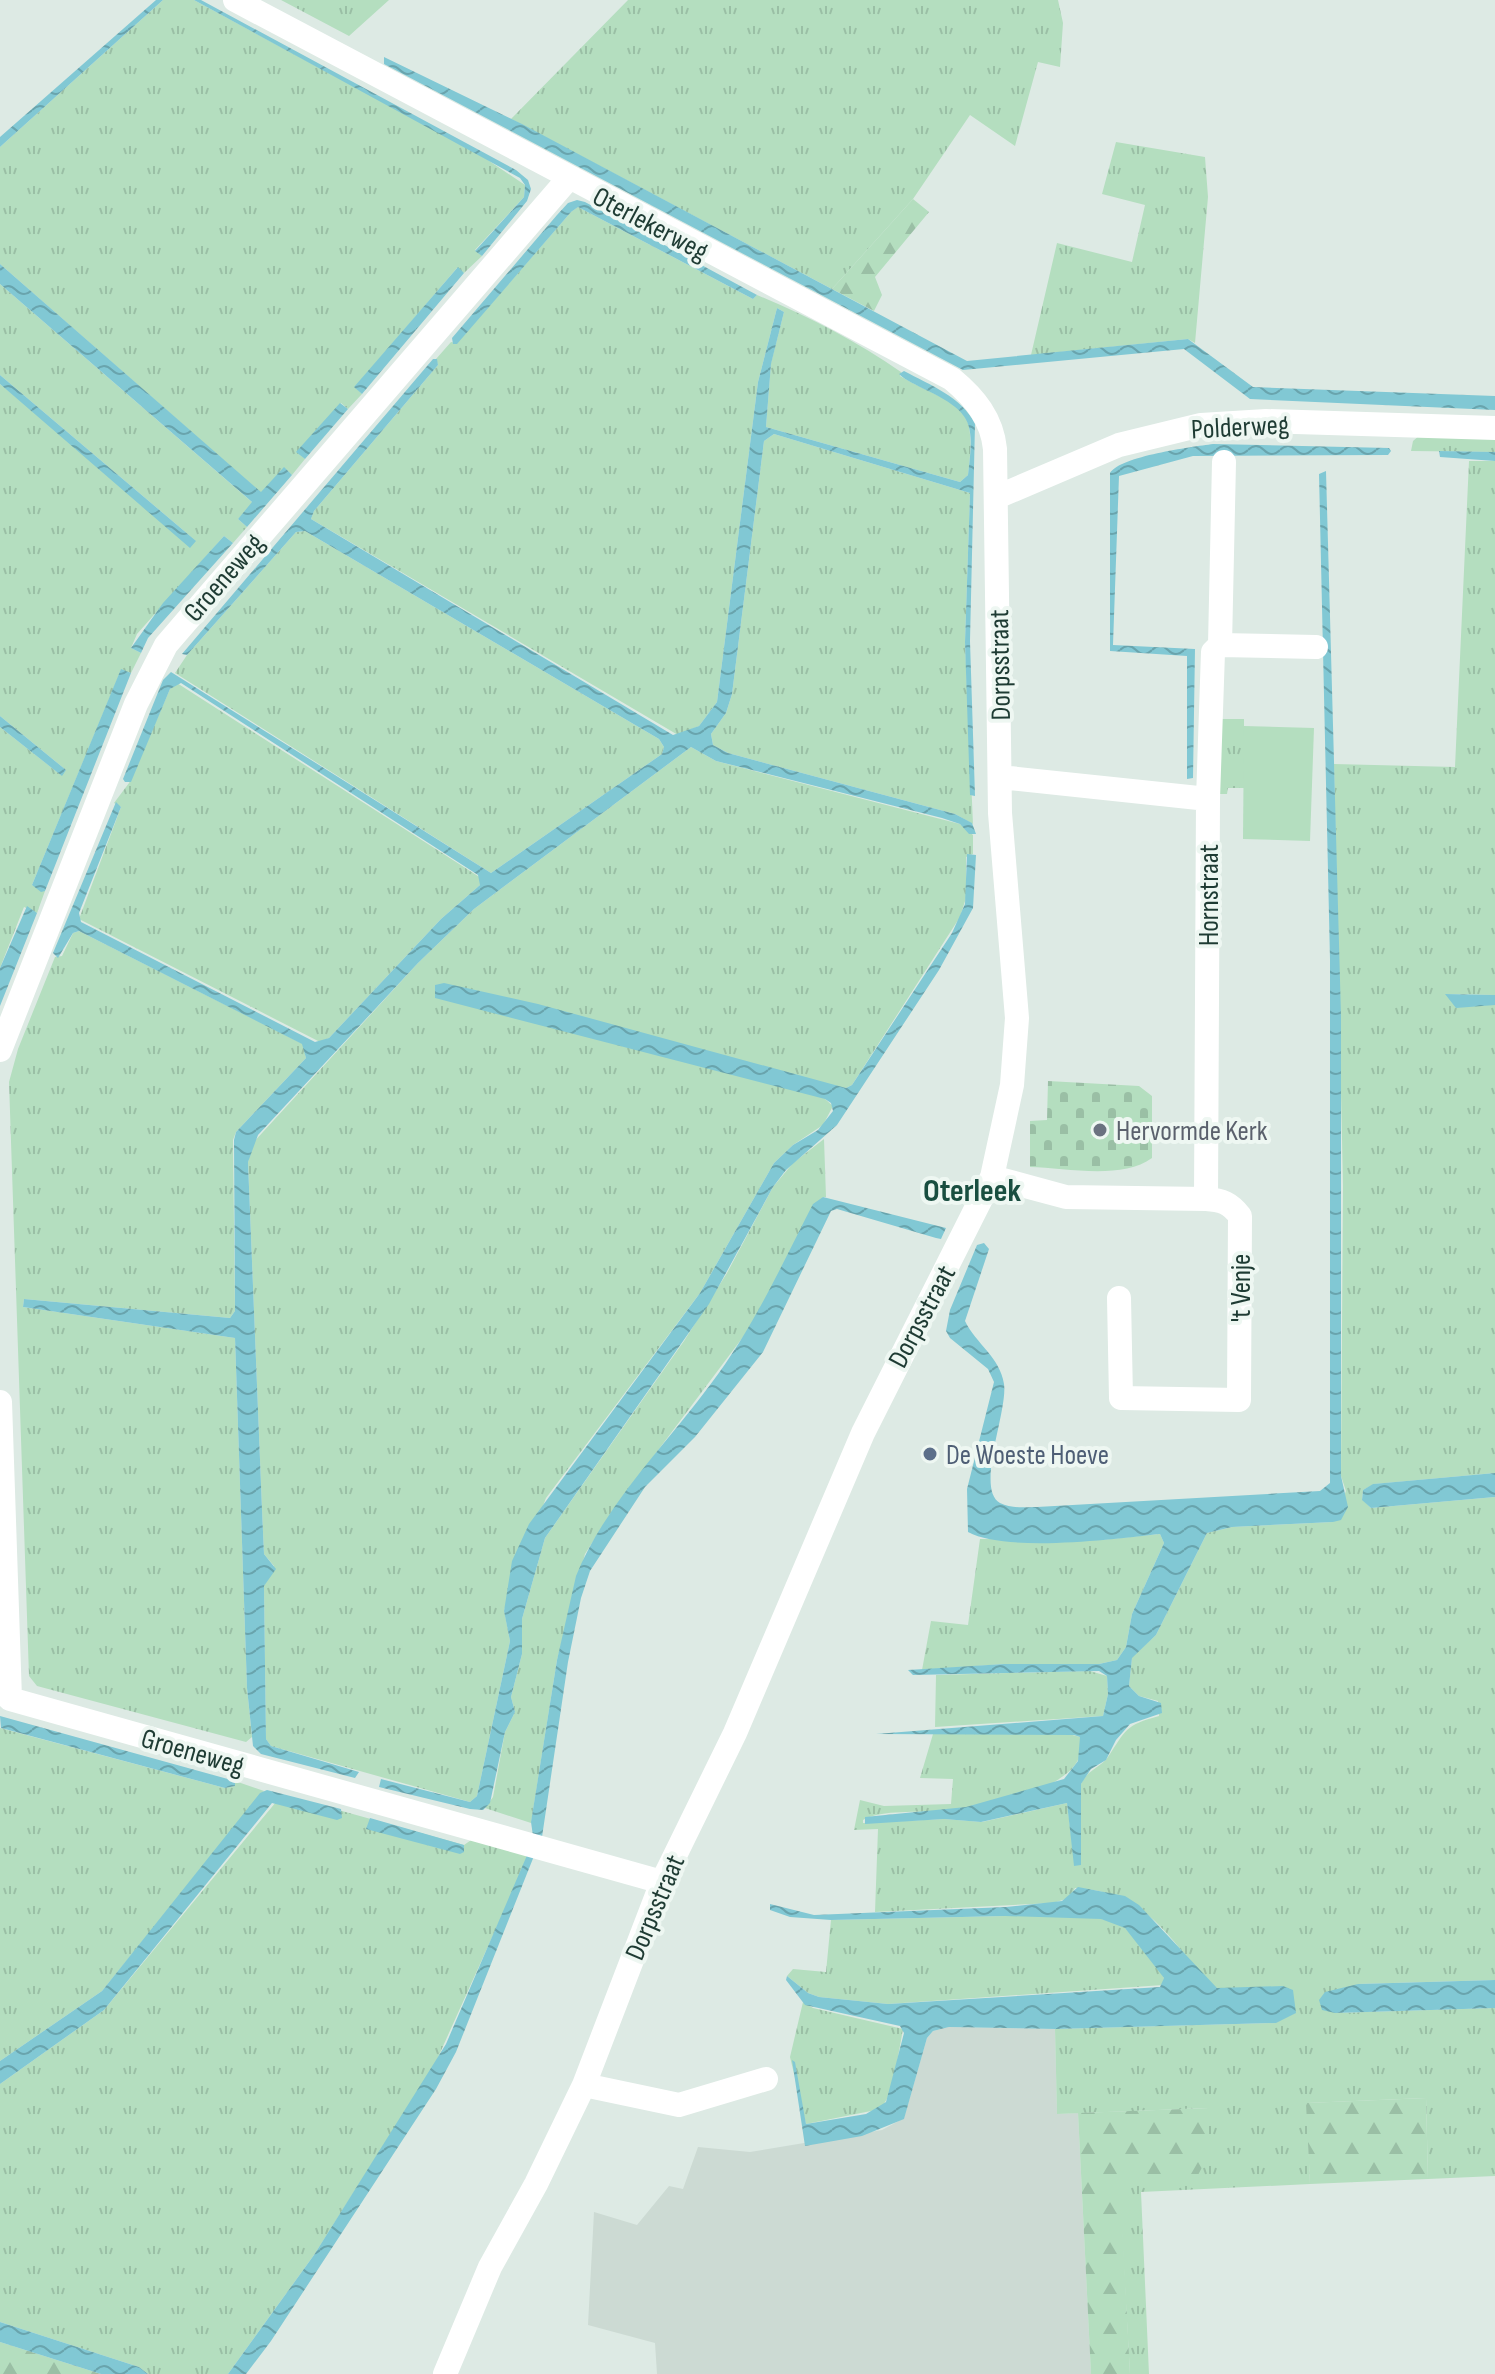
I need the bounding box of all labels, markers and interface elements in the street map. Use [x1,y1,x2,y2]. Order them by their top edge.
street label: Oterlekerweg [587,180,714,268]
street label: Polderweg [1190,408,1290,447]
street label: Groeneweg [177,527,271,629]
street label: Dorpsstraat [983,609,1018,721]
street label: Hornstraat [1193,844,1226,946]
place label: Hervormde Kerk [1116,1115,1268,1148]
marker: Hervormde Kerk [1091,1121,1109,1139]
district label: Oterleek [923,1172,1021,1211]
street label: 't Venje [1225,1254,1258,1322]
street label: Dorpsstraat [882,1260,963,1373]
place label: De Woeste Hoeve [946,1439,1109,1472]
marker: De Woeste Hoeve [921,1445,939,1463]
street label: Groeneweg [137,1722,248,1783]
street label: Dorpsstraat [618,1850,692,1965]

